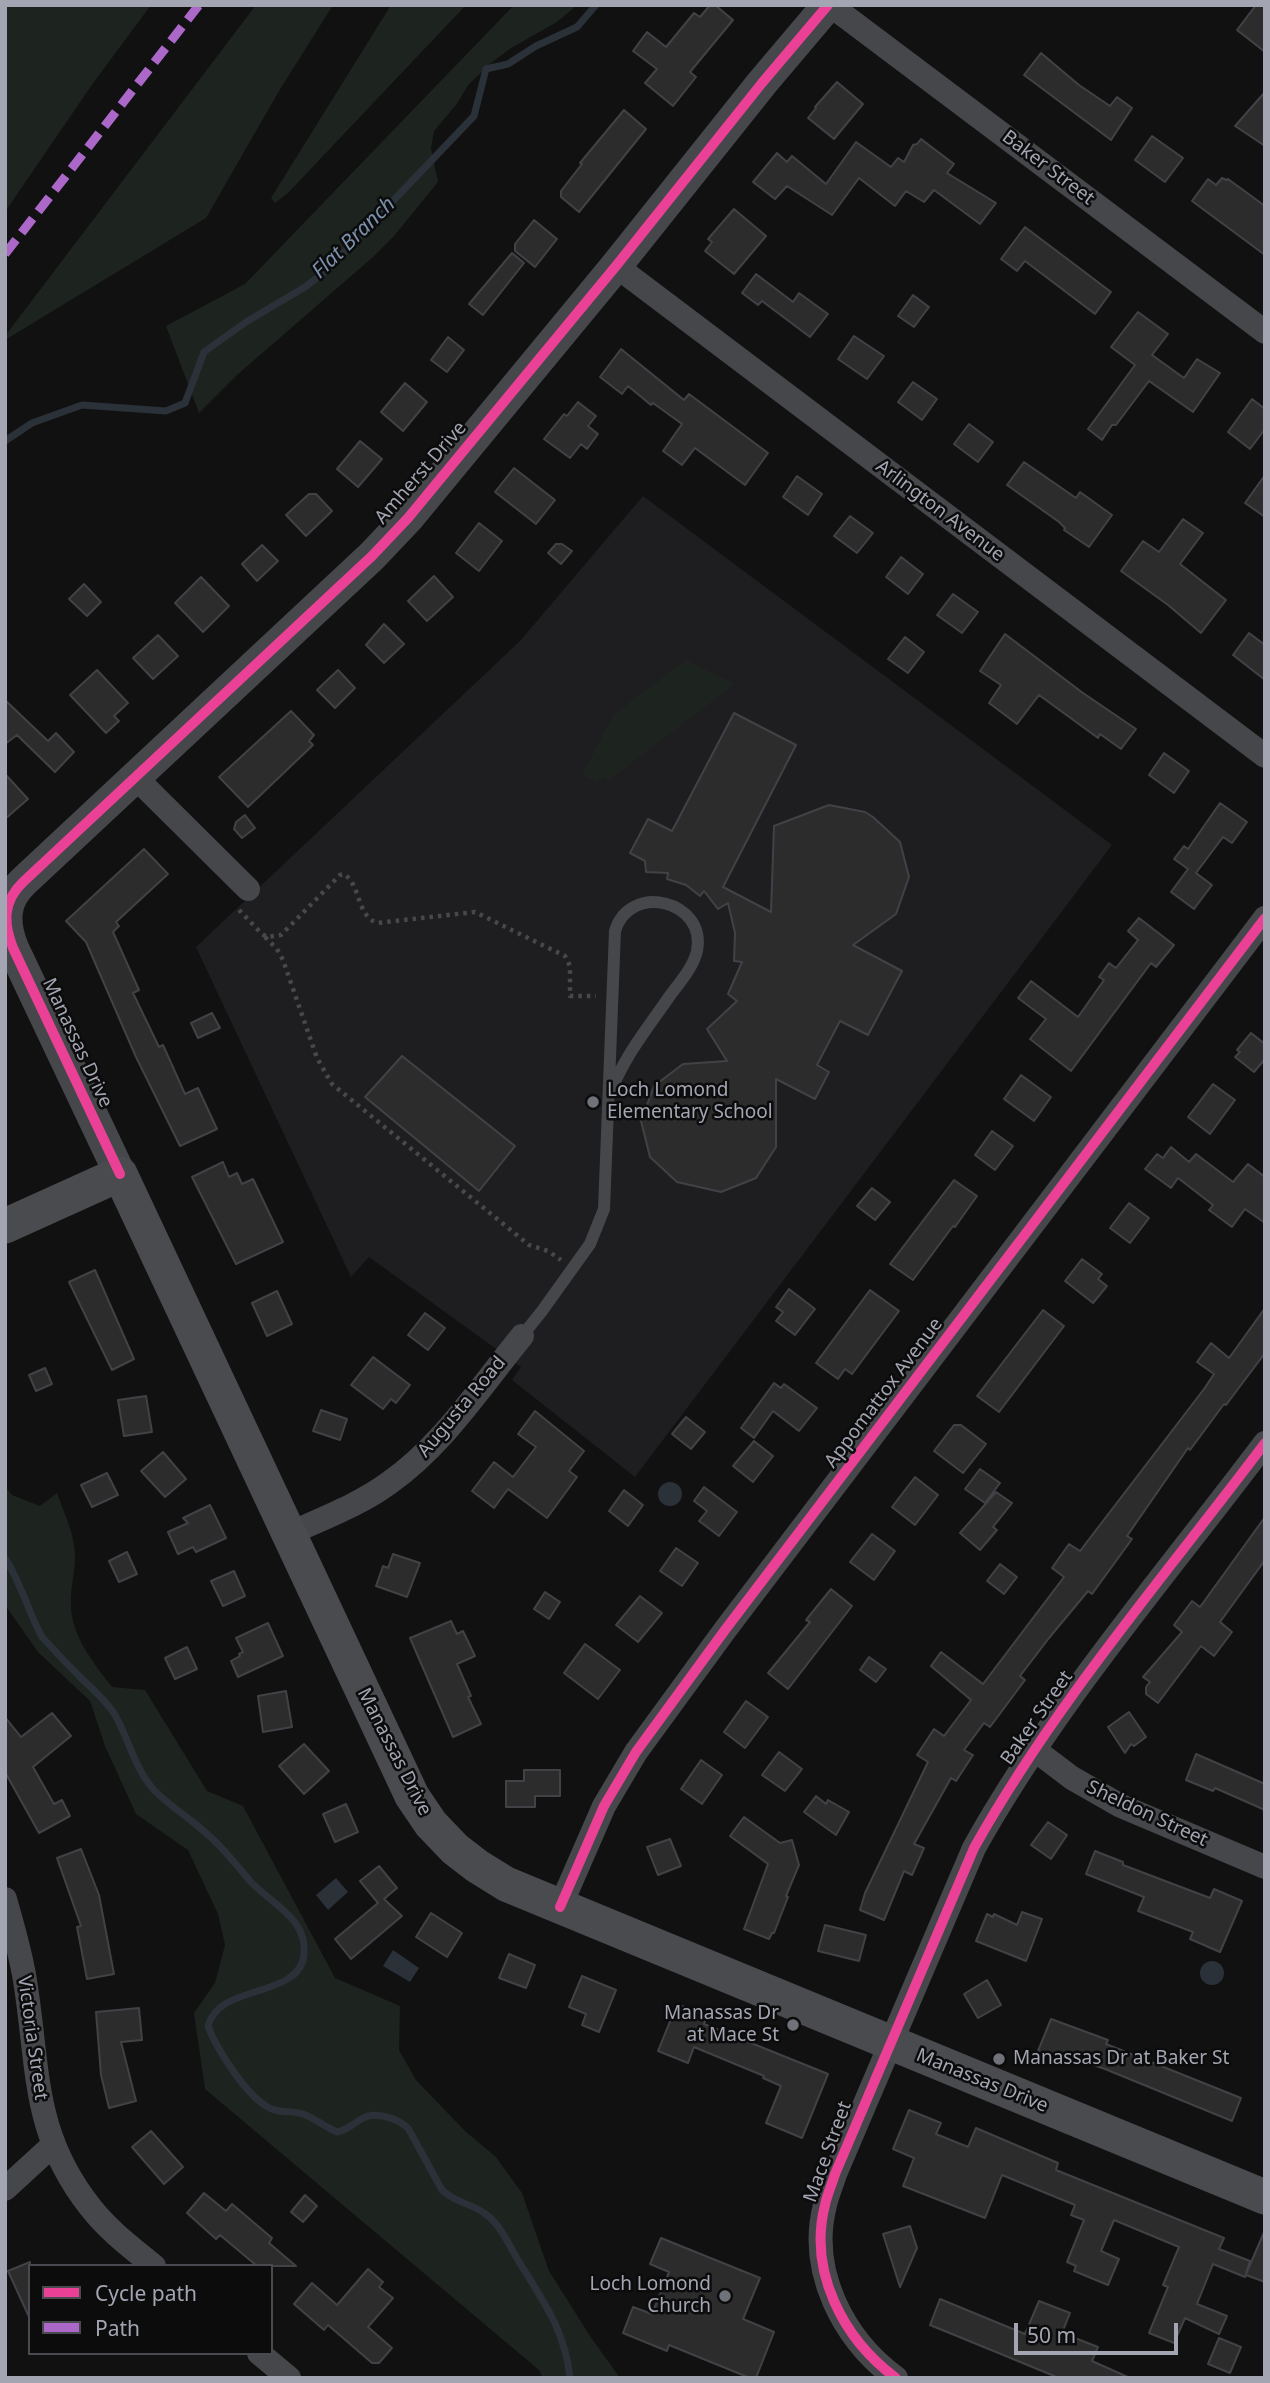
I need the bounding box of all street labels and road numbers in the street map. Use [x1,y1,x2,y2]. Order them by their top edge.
street label: Baker Street [997,126,1099,210]
street label: Amherst Drive [370,417,472,529]
street label: Arlington Avenue [871,455,1009,567]
street label: Manassas Drive [37,975,117,1111]
street label: Appomattox Avenue [820,1313,948,1473]
street label: Augusta Road [413,1352,511,1462]
street label: Baker Street [996,1667,1078,1769]
street label: Manassas Drive [352,1684,436,1820]
street label: Sheldon Street [1083,1776,1211,1852]
street label: Victoria Street [12,1974,52,2102]
street label: Manassas Drive [913,2044,1051,2118]
street label: Mace Street [799,2098,857,2206]

